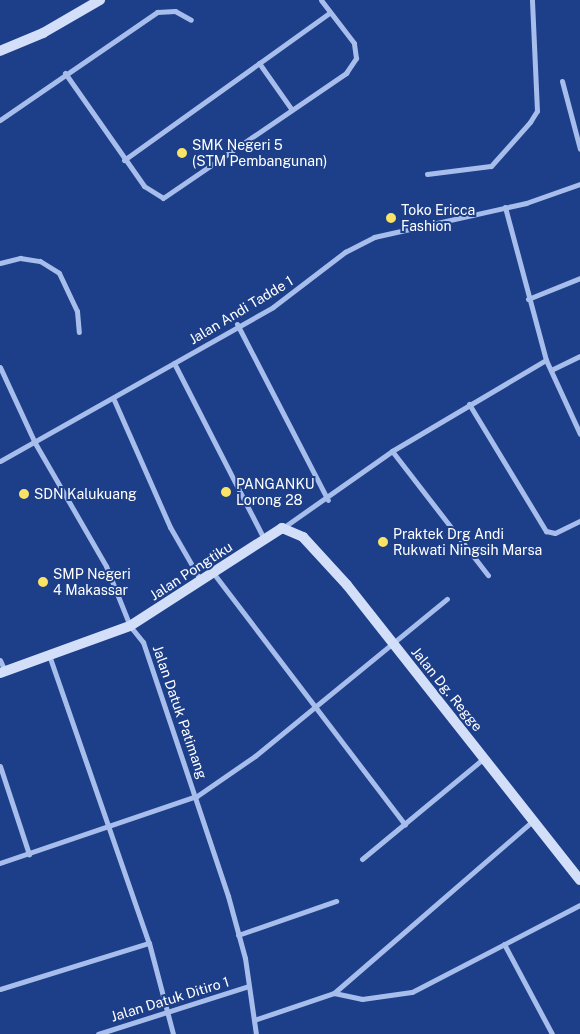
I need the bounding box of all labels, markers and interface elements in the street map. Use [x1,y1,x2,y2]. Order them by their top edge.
place label: SMK Negeri 5 (STM Pembangunan) [192,137,327,170]
marker: SMK Negeri 5 (STM Pembangunan) [176,147,188,159]
place label: Toko Ericca Fashion [401,202,475,234]
marker: Toko Ericca Fashion [385,212,397,224]
street label: Jalan Andi Tadde 1 [186,272,296,348]
place label: PANGANKU Lorong 28 [236,476,314,508]
place label: SDN Kalukuang [34,486,137,502]
marker: PANGANKU Lorong 28 [220,486,232,498]
marker: SDN Kalukuang [18,488,30,500]
place label: Praktek Drg Andi Rukwati Ningsih Marsa [393,526,542,558]
marker: Praktek Drg Andi Rukwati Ningsih Marsa [377,536,389,548]
street label: Jalan Pongtiku [147,538,235,604]
place label: SMP Negeri 4 Makassar [53,566,131,598]
marker: SMP Negeri 4 Makassar [37,576,49,588]
street label: Jalan Datuk Patimang [149,643,211,781]
street label: Jalan Dg. Regge [408,643,486,735]
street label: Jalan Datuk Ditiro 1 [109,973,231,1025]

